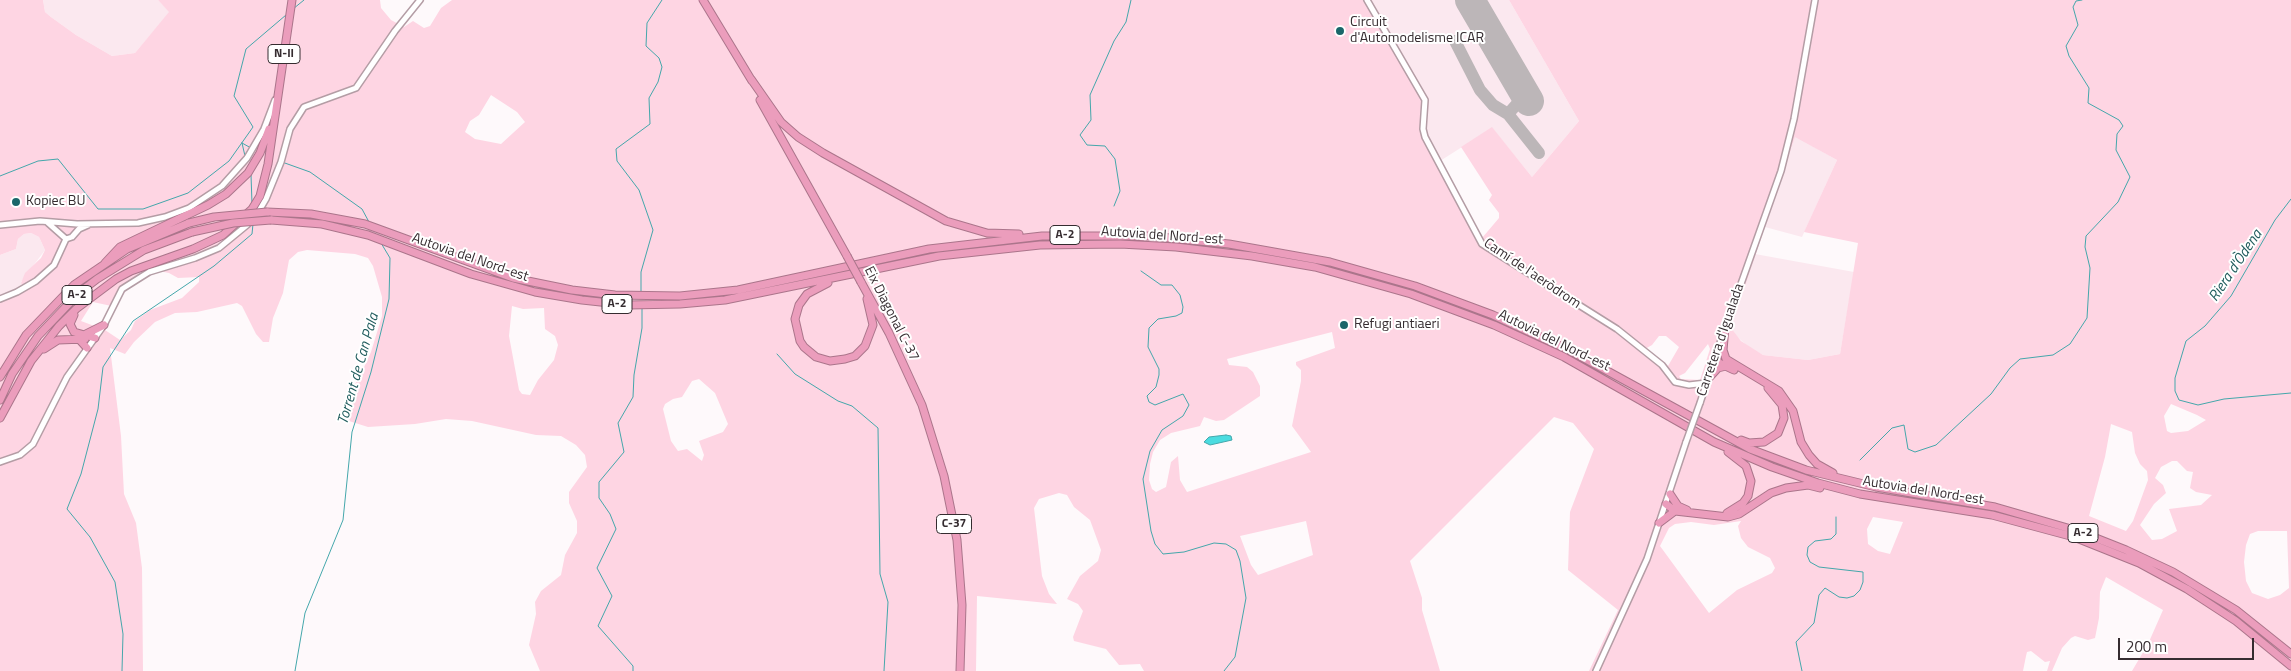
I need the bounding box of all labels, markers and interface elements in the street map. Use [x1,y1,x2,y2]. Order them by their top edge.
place label: Circuit d'Automodelisme ICAR [1350,15,1484,48]
marker: Circuit d'Automodelisme ICAR [1334,25,1346,37]
road number: N-II [268,44,300,64]
place label: Kopiec BU [26,194,85,210]
marker: Kopiec BU [10,196,22,208]
street label: Autovia del Nord-est [1101,223,1223,249]
road number: A-2 [1050,226,1080,244]
water label: Riera d'Òdena [2205,227,2267,305]
street label: Autovia del Nord-est [410,230,530,286]
street label: Camí de l'aeròdrom [1480,235,1584,313]
street label: Eix Diagonal C-37 [860,264,922,364]
street label: Carretera d'Igualada [1694,281,1748,399]
road number: A-2 [62,286,92,304]
road number: A-2 [602,294,632,314]
street label: Autovia del Nord-est [1495,307,1613,375]
water label: Torrent de Can Pala [335,311,383,427]
place label: Refugi antiaeri [1354,317,1439,333]
marker: Refugi antiaeri [1338,319,1350,331]
street label: Autovia del Nord-est [1861,473,1985,509]
road number: C-37 [936,514,972,534]
road number: A-2 [2068,524,2098,542]
scale bar [2121,628,2257,660]
text: 200 m [2126,635,2167,658]

